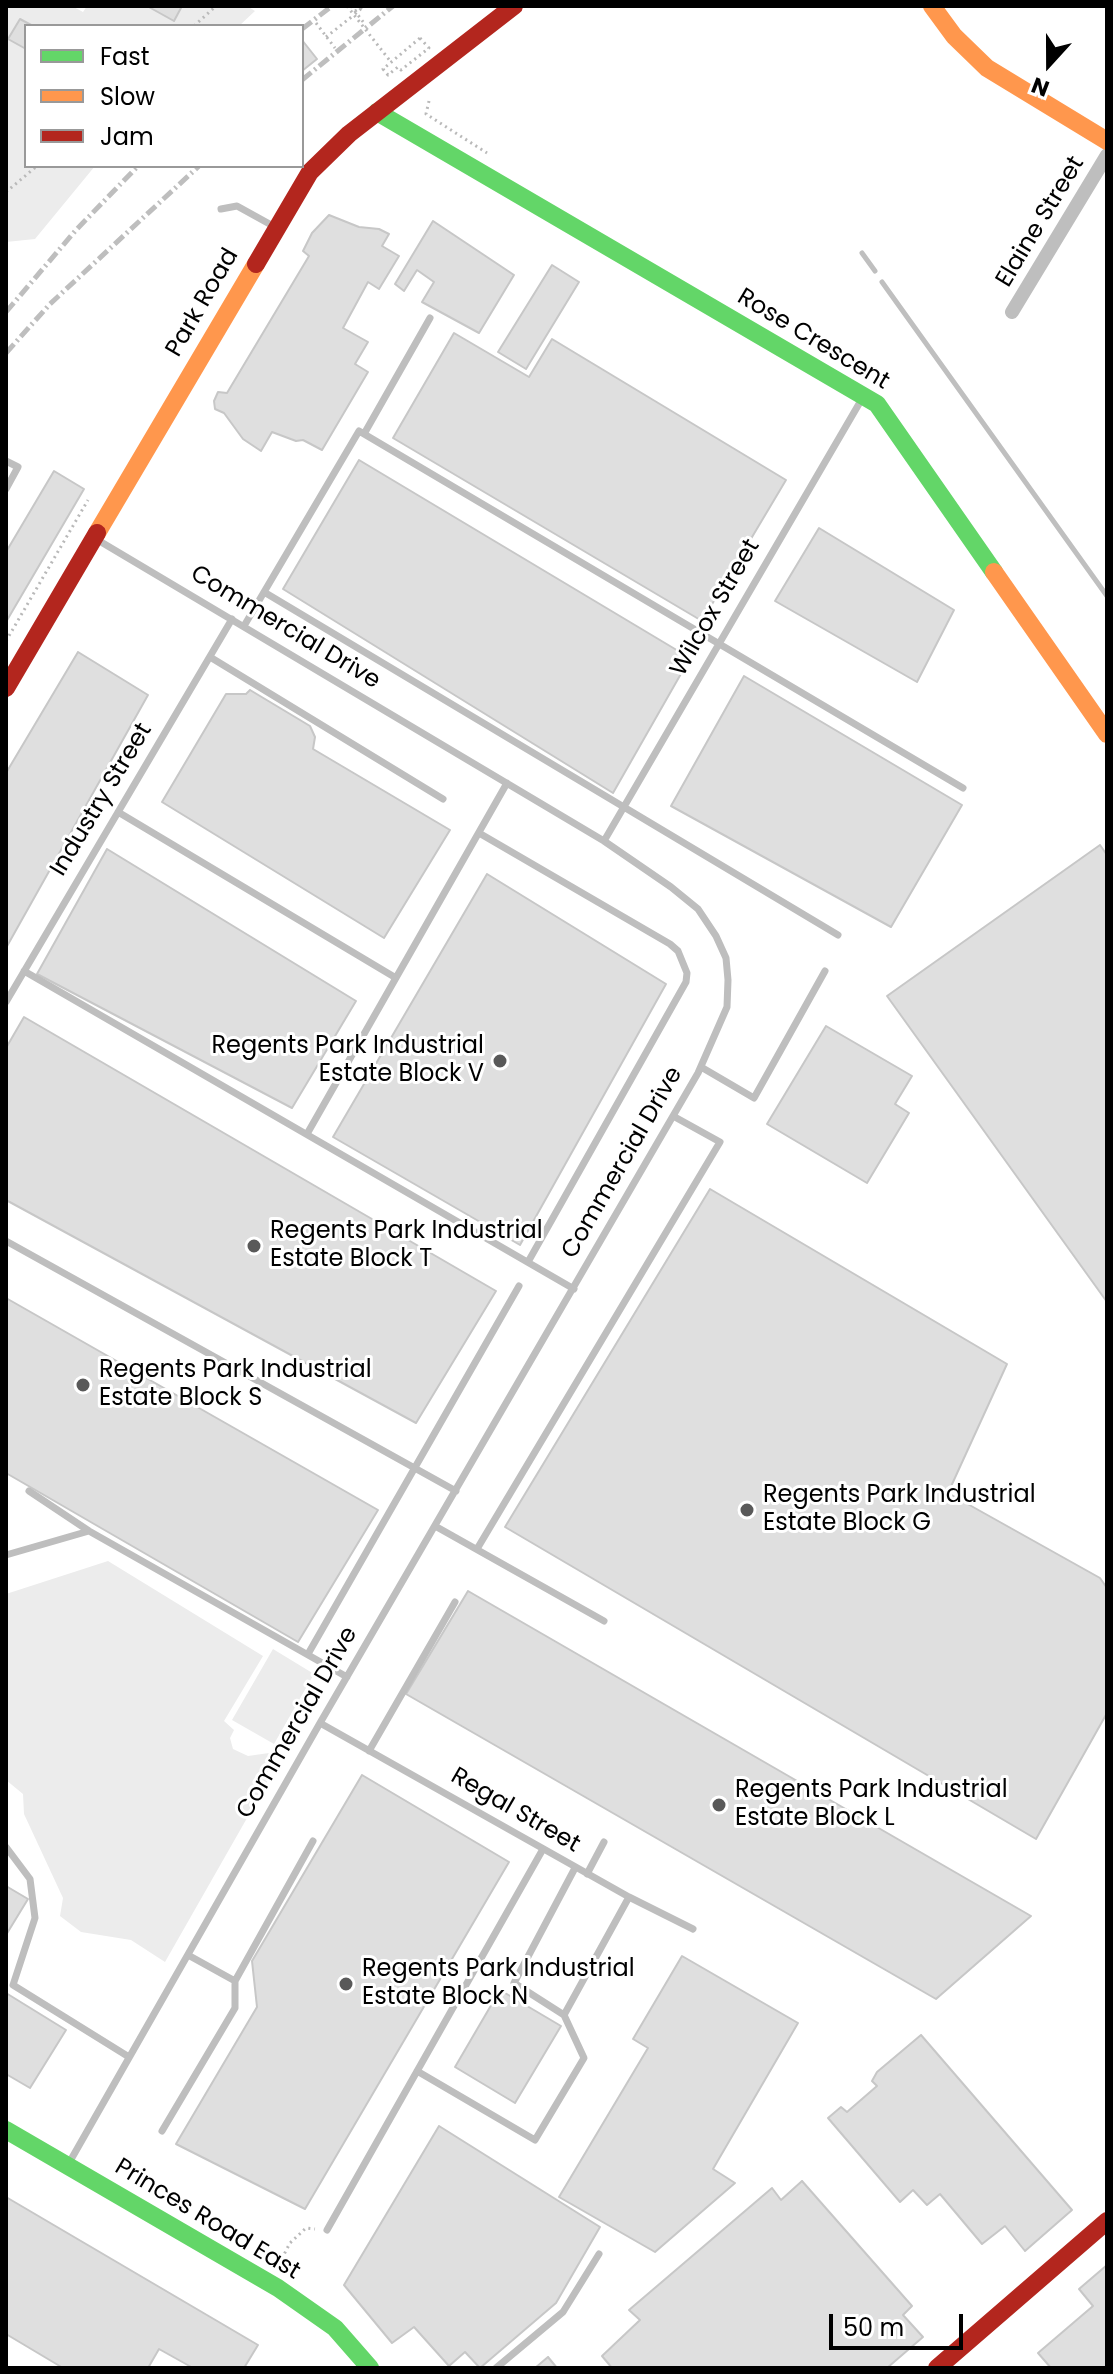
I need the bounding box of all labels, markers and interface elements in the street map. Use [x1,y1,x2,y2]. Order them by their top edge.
legend [24,24,304,168]
north arrow [1009,24,1089,104]
text: Fast [100,40,150,73]
text: N [1027,69,1054,104]
text: Slow [100,80,155,113]
text: Jam [100,120,154,153]
street label: Elaine Street [991,151,1091,293]
street label: Park Road [160,244,246,362]
street label: Rose Crescent [732,283,894,397]
street label: Wilcox Street [665,534,767,682]
street label: Commercial Drive [185,560,385,696]
street label: Industry Street [45,718,159,882]
place label: Regents Park Industrial Estate Block V [211,1033,484,1089]
marker: Regents Park Industrial Estate Block V [491,1052,509,1070]
street label: Commercial Drive [556,1062,690,1264]
place label: Regents Park Industrial Estate Block T [270,1218,543,1274]
marker: Regents Park Industrial Estate Block T [245,1237,263,1255]
place label: Regents Park Industrial Estate Block S [99,1357,372,1413]
marker: Regents Park Industrial Estate Block S [74,1376,92,1394]
place label: Regents Park Industrial Estate Block G [763,1482,1036,1538]
marker: Regents Park Industrial Estate Block G [738,1501,756,1519]
street label: Commercial Drive [231,1622,365,1824]
street label: Regal Street [445,1762,585,1860]
place label: Regents Park Industrial Estate Block L [735,1777,1008,1833]
marker: Regents Park Industrial Estate Block L [710,1796,728,1814]
place label: Regents Park Industrial Estate Block N [362,1956,635,2012]
marker: Regents Park Industrial Estate Block N [337,1975,355,1993]
street label: Princes Road East [109,2153,305,2287]
scale bar [833,2298,967,2348]
text: 50 m [843,2311,904,2344]

